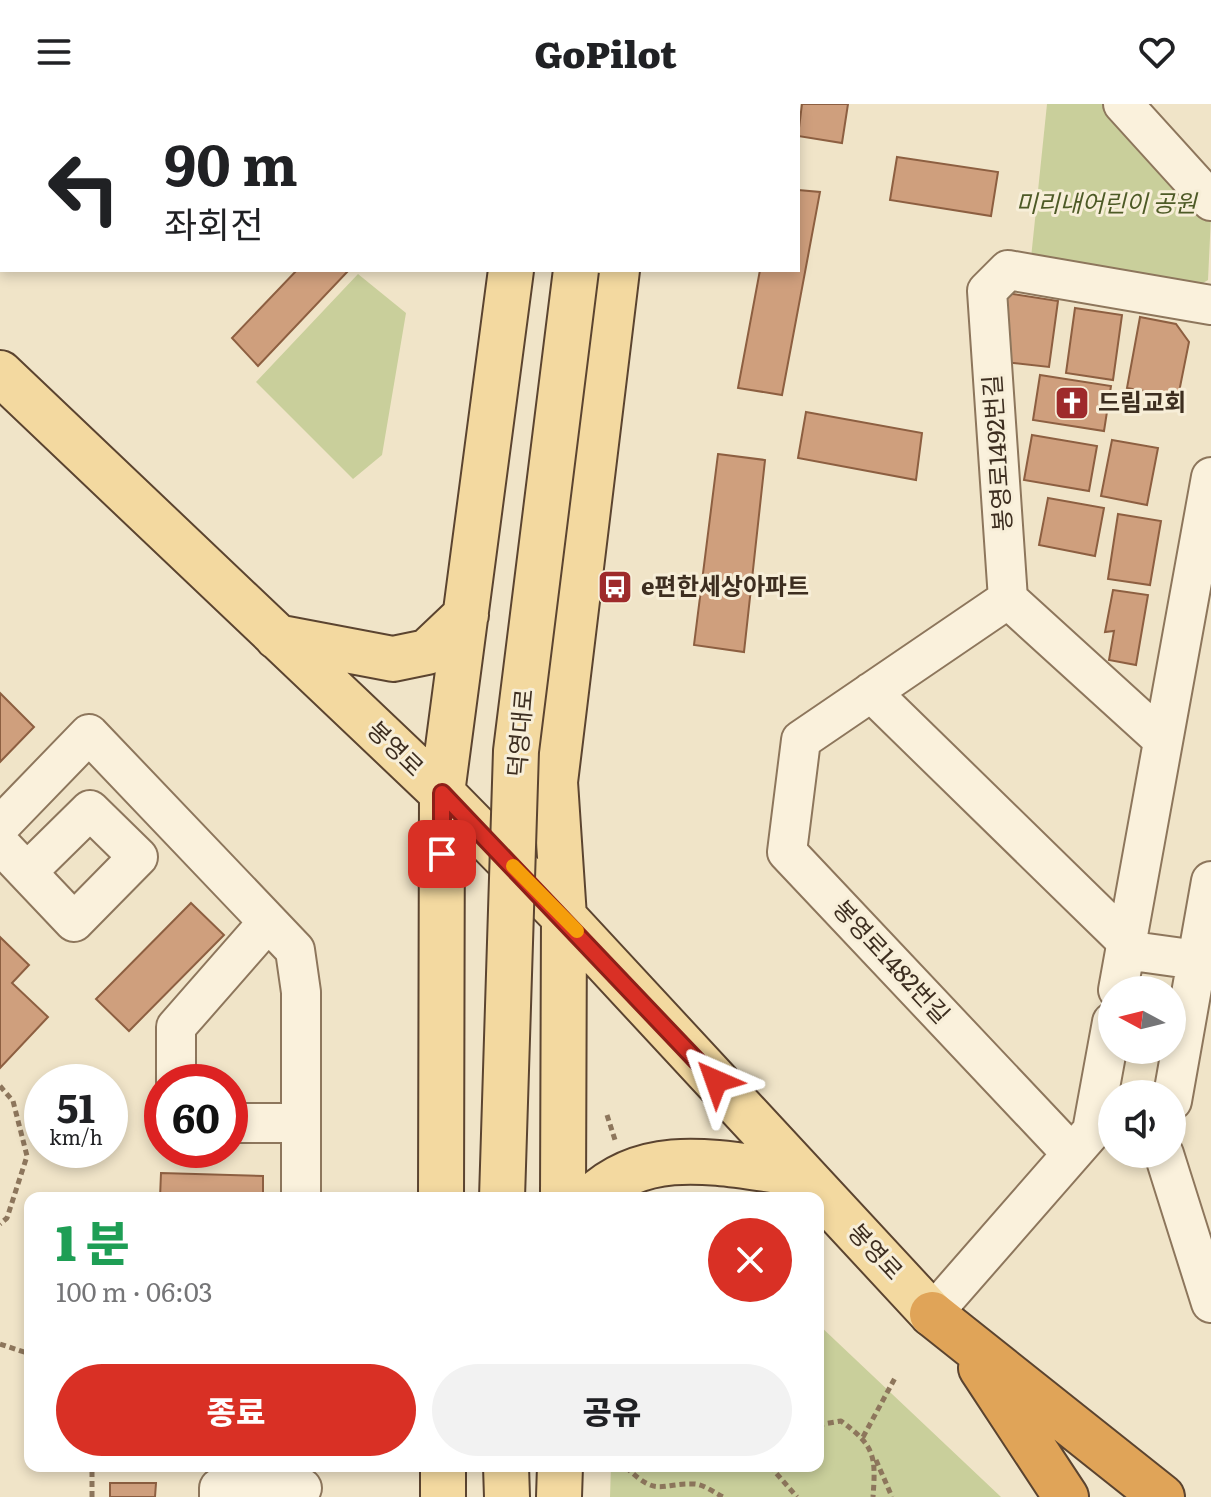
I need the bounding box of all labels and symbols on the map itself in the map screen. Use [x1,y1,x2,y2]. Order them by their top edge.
park label: 미리내어린이 공원 [1015,184,1199,219]
street label: 봉영로1492번길 [973,374,1018,533]
place label: 드림교회 [1098,383,1186,418]
church icon: 드림교회 [1053,384,1091,422]
place label: e편한세상아파트 [641,567,809,602]
bus stop icon: e편한세상아파트 [596,568,634,606]
street label: 덕영대로 [497,687,540,778]
street label: 봉영로 [361,712,433,783]
pin [408,820,476,888]
street label: 봉영로1482번길 [826,891,959,1030]
north arrow [1098,976,1186,1064]
position arrow [674,1039,758,1123]
speed limit sign: 60 [144,1064,248,1168]
street label: 봉영로 [841,1214,912,1286]

